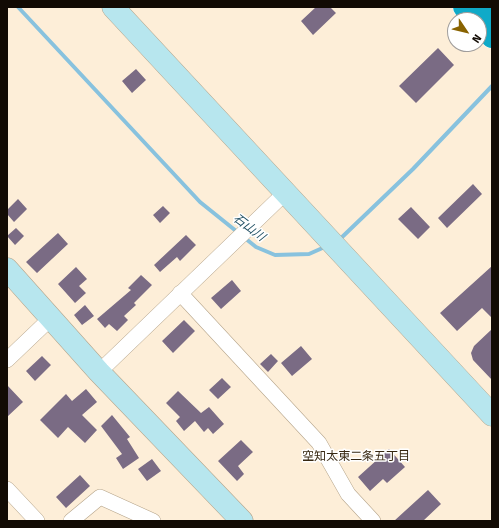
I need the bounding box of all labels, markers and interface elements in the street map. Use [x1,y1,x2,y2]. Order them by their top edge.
north arrow [447,12,487,52]
text: N [469,32,484,45]
water label: 石山川 [230,211,268,245]
district label: 空知太東二条五丁目 [302,450,410,464]

